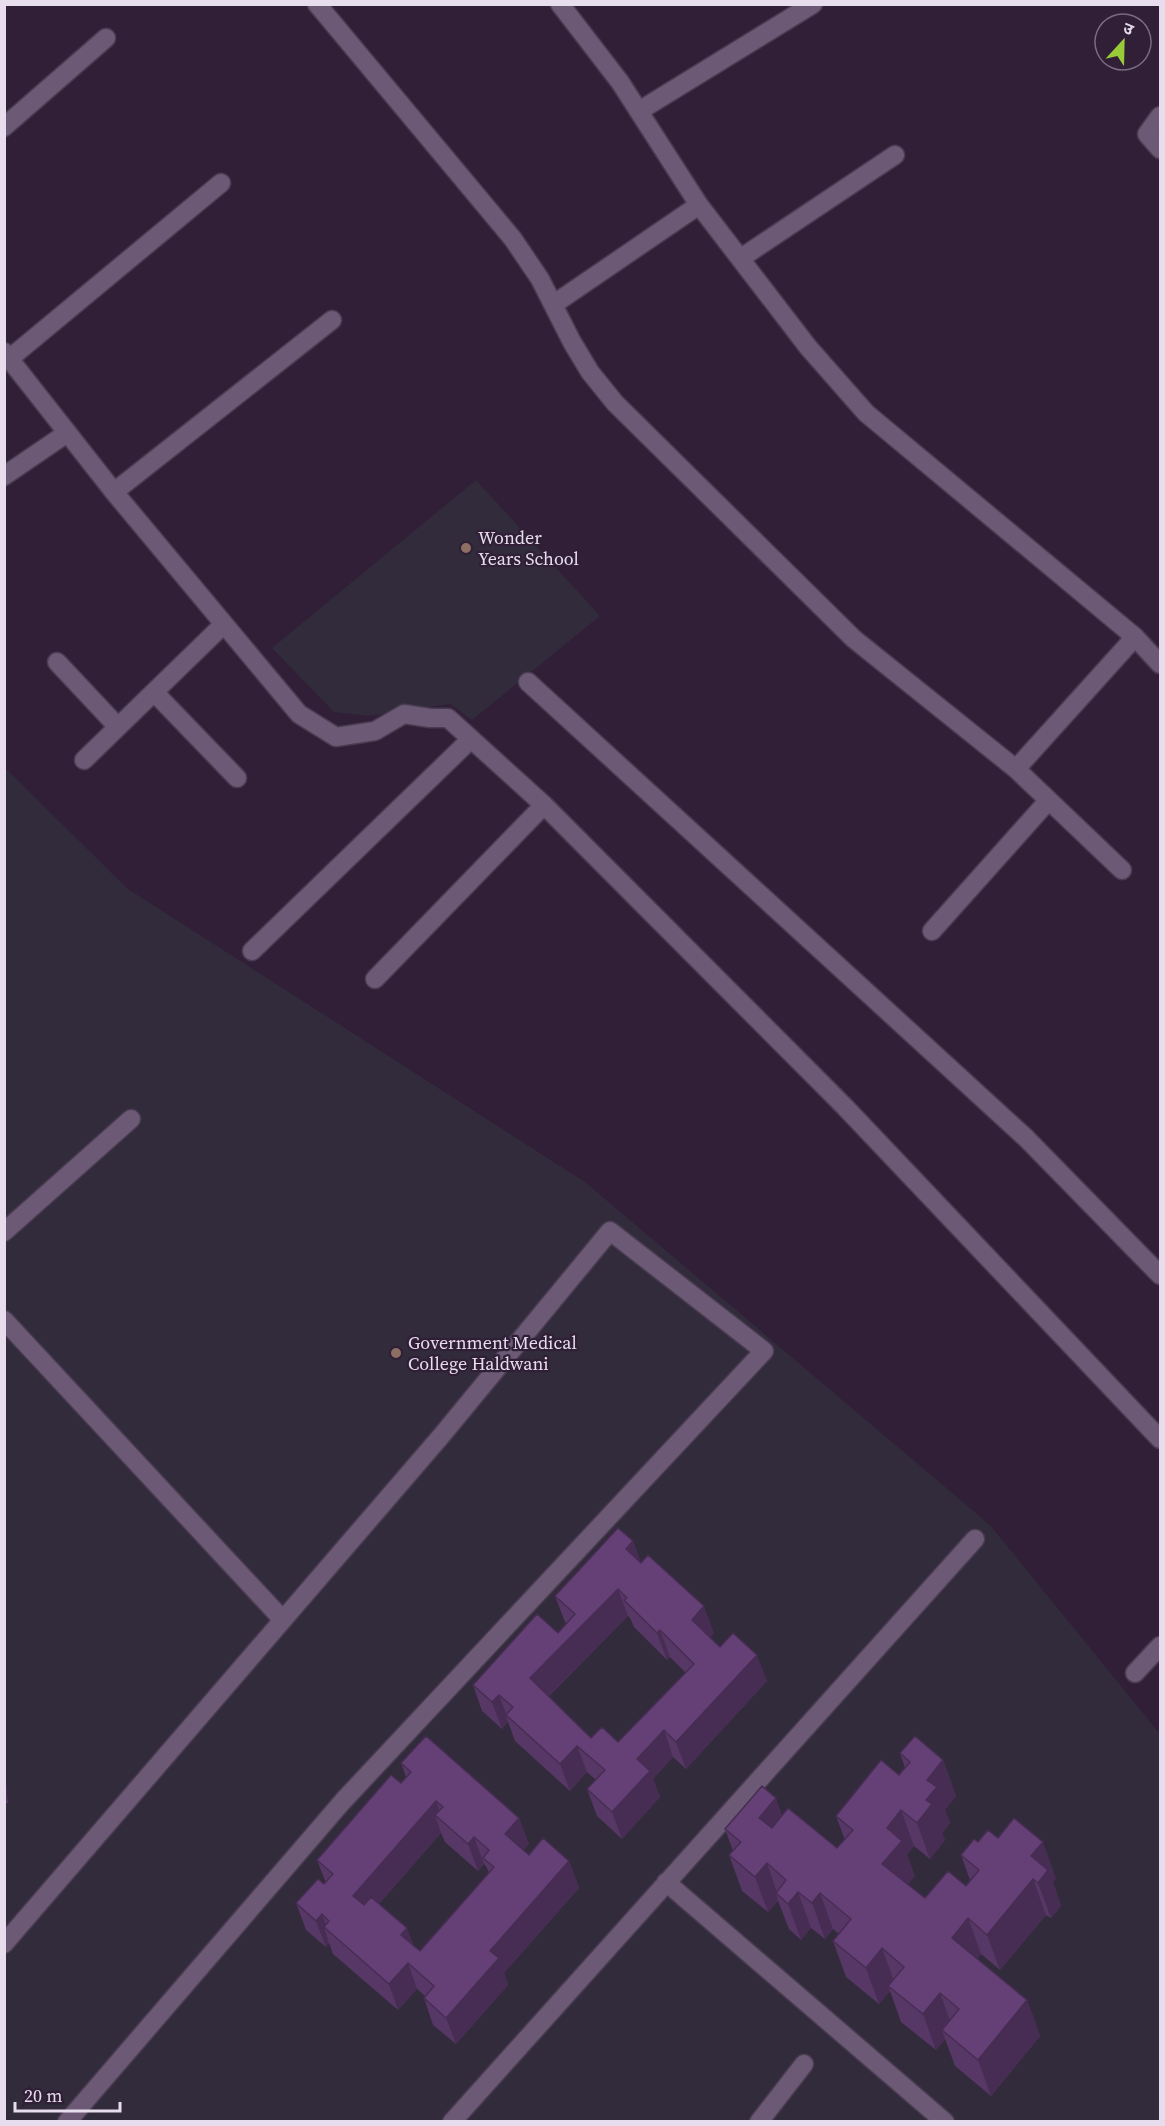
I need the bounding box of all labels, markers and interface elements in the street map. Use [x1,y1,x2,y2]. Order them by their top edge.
north arrow [1093,12,1153,72]
text: उ [1120,16,1138,40]
place label: Wonder Years School [478,525,579,571]
marker: Wonder Years School [459,541,473,555]
place label: Government Medical College Haldwani [408,1330,577,1376]
marker: Government Medical College Haldwani [389,1346,403,1360]
scale bar [15,2075,120,2113]
text: 20 m [24,2083,62,2108]

